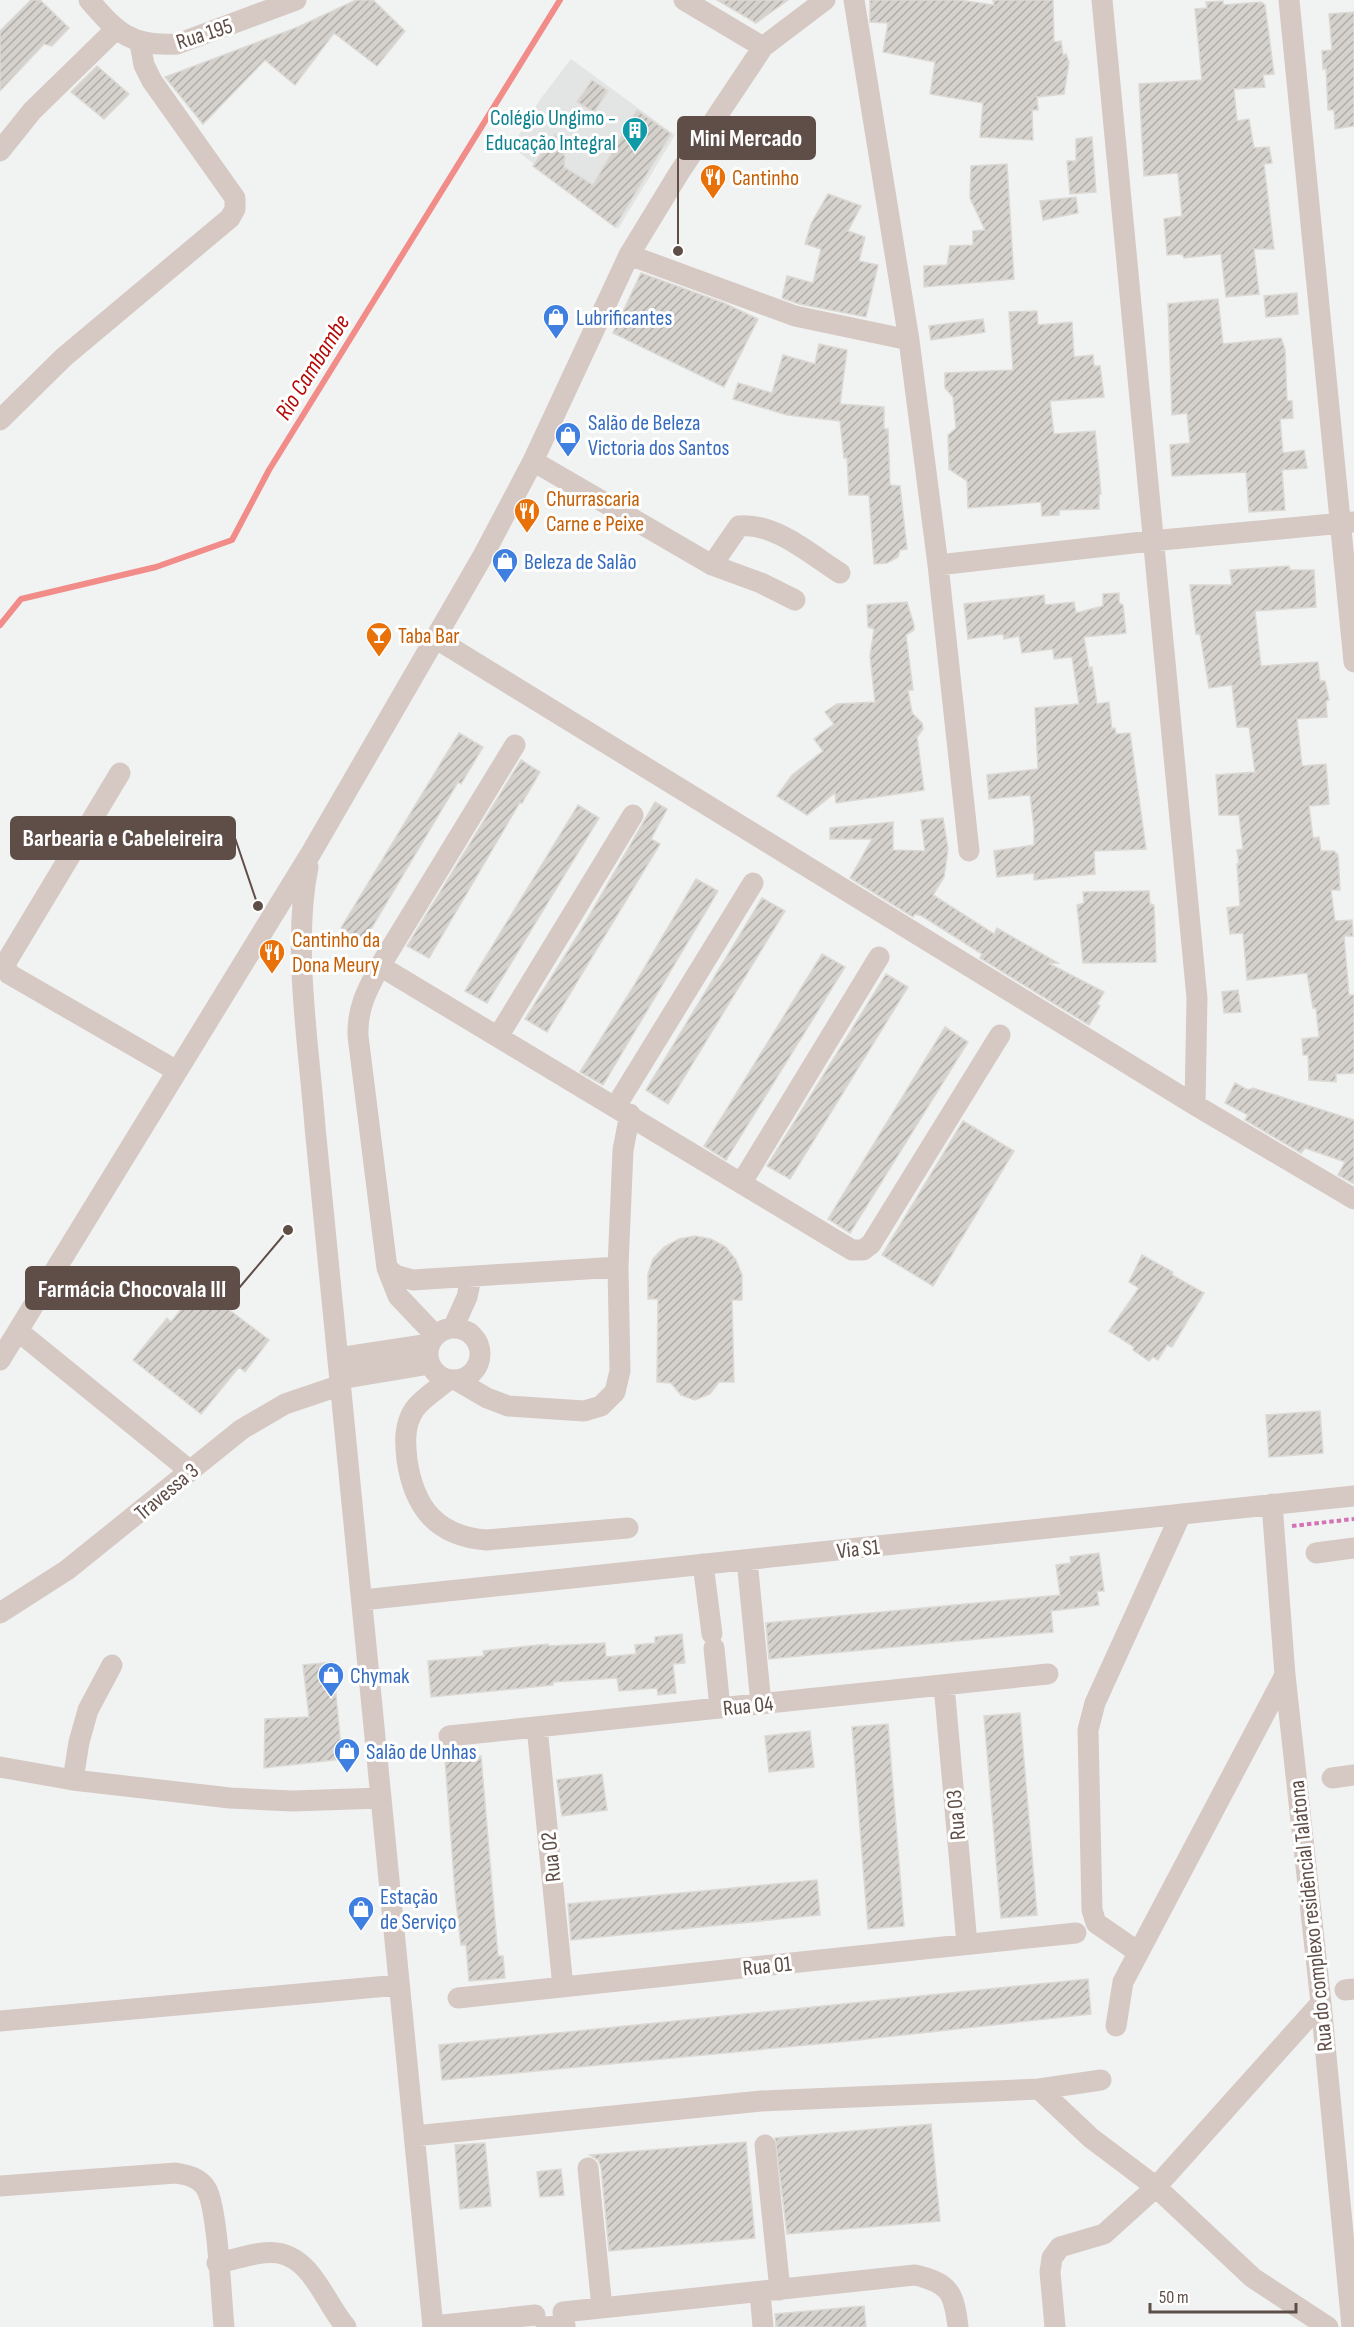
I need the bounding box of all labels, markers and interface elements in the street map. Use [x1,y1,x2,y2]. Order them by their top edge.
street label: Rua 195 [173,13,236,56]
place label: Colégio Ungimo - Educação Integral [485,105,616,157]
building icon: Colégio Ungimo - Educação Integral [620,115,650,153]
callout: Mini Mercado [678,117,815,159]
text: Mini Mercado [690,124,802,153]
restaurant icon: Cantinho [698,162,728,200]
place label: Cantinho [732,165,799,192]
shop icon: Lubrificantes [541,302,571,340]
place label: Lubrificantes [576,305,672,332]
water label: Rio Cambambe [269,309,356,425]
place label: Salão de Beleza Victoria dos Santos [588,410,730,462]
shop icon: Salão de Beleza Victoria dos Santos [553,420,583,458]
place label: Churrascaria Carne e Peixe [546,486,644,538]
restaurant icon: Churrascaria Carne e Peixe [512,496,542,534]
shop icon: Beleza de Salão [490,546,520,584]
place label: Beleza de Salão [524,549,637,576]
bar icon: Taba Bar [364,620,394,658]
place label: Taba Bar [398,623,460,650]
callout: Barbearia e Cabeleireira [11,817,235,859]
text: Barbearia e Cabeleireira [23,824,223,853]
place label: Cantinho da Dona Meury [292,927,380,979]
restaurant icon: Cantinho da Dona Meury [257,937,287,975]
callout: Farmácia Chocovala III [26,1267,239,1309]
text: Farmácia Chocovala III [38,1275,226,1304]
street label: Travessa 3 [129,1458,205,1527]
street label: Via S1 [835,1534,881,1565]
shop icon: Chymak [316,1660,346,1698]
place label: Chymak [350,1663,410,1690]
street label: Rua 04 [722,1690,775,1723]
shop icon: Salão de Unhas [332,1736,362,1774]
place label: Salão de Unhas [366,1739,477,1766]
street label: Rua do complexo residêncial Talatona [1284,1779,1339,2053]
street label: Rua 03 [941,1789,972,1841]
street label: Rua 02 [535,1830,568,1883]
place label: Estação de Serviço [380,1884,457,1936]
shop icon: Estação de Serviço [346,1894,376,1932]
street label: Rua 01 [741,1950,793,1982]
scale bar [1150,2276,1296,2314]
text: 50 m [1159,2287,1189,2308]

